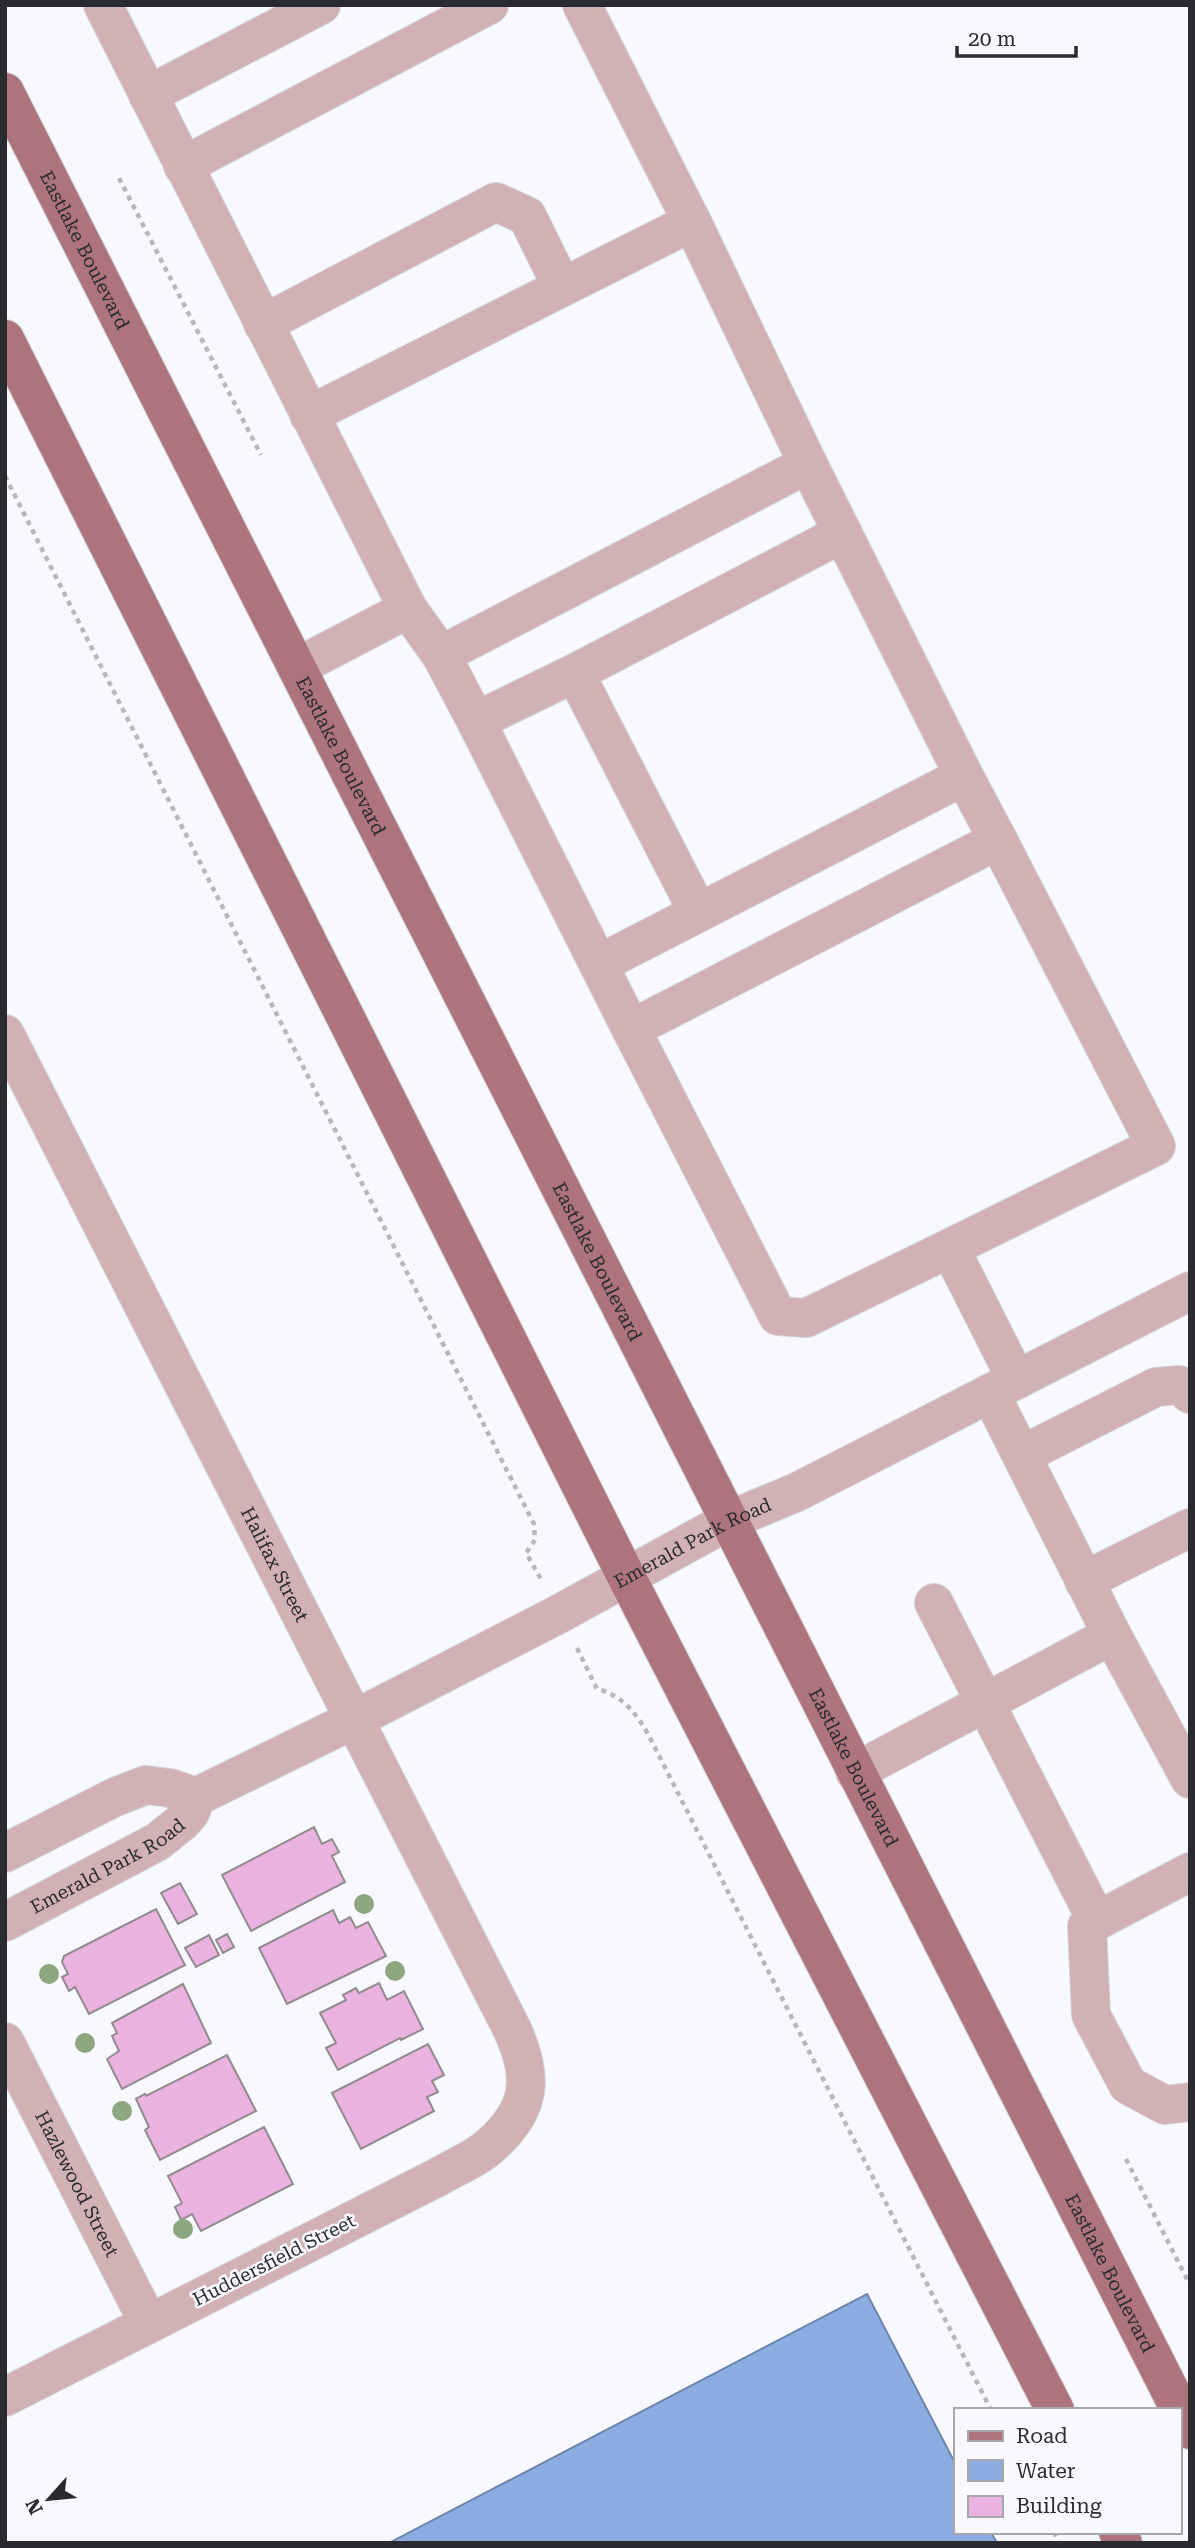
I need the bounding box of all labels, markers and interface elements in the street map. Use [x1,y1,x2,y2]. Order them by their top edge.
scale bar [957,14,1076,58]
text: 20 m [968,27,1016,51]
street label: Eastlake Boulevard [35,167,135,333]
street label: Eastlake Boulevard [292,672,391,839]
street label: Eastlake Boulevard [548,1178,647,1345]
street label: Emerald Park Road [610,1493,775,1593]
street label: Halifax Street [236,1503,314,1625]
street label: Eastlake Boulevard [804,1684,904,1850]
street label: Emerald Park Road [26,1813,189,1918]
street label: Hazlewood Street [30,2107,124,2261]
street label: Eastlake Boulevard [1061,2190,1160,2356]
street label: Huddersfield Street [189,2209,359,2311]
legend [954,2408,1181,2534]
text: Road [1016,2424,1068,2448]
text: Water [1016,2459,1076,2483]
north arrow [14,2464,84,2534]
text: N [21,2494,48,2518]
text: Building [1016,2494,1102,2518]

